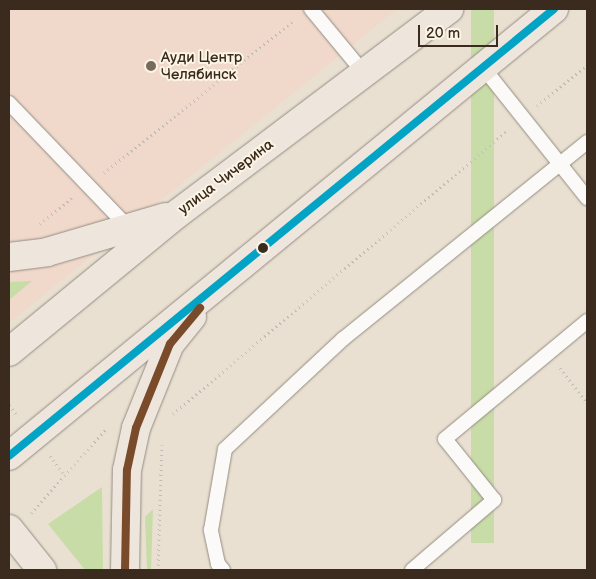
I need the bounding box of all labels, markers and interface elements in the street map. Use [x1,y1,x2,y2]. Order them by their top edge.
scale bar [421,15,501,47]
text: 20 m [426,24,460,43]
place label: Ауди Центр Челябинск [161,48,242,83]
marker: Ауди Центр Челябинск [145,60,157,72]
street label: улица Чичерина [175,135,277,219]
unlabelled marker [258,243,268,253]

